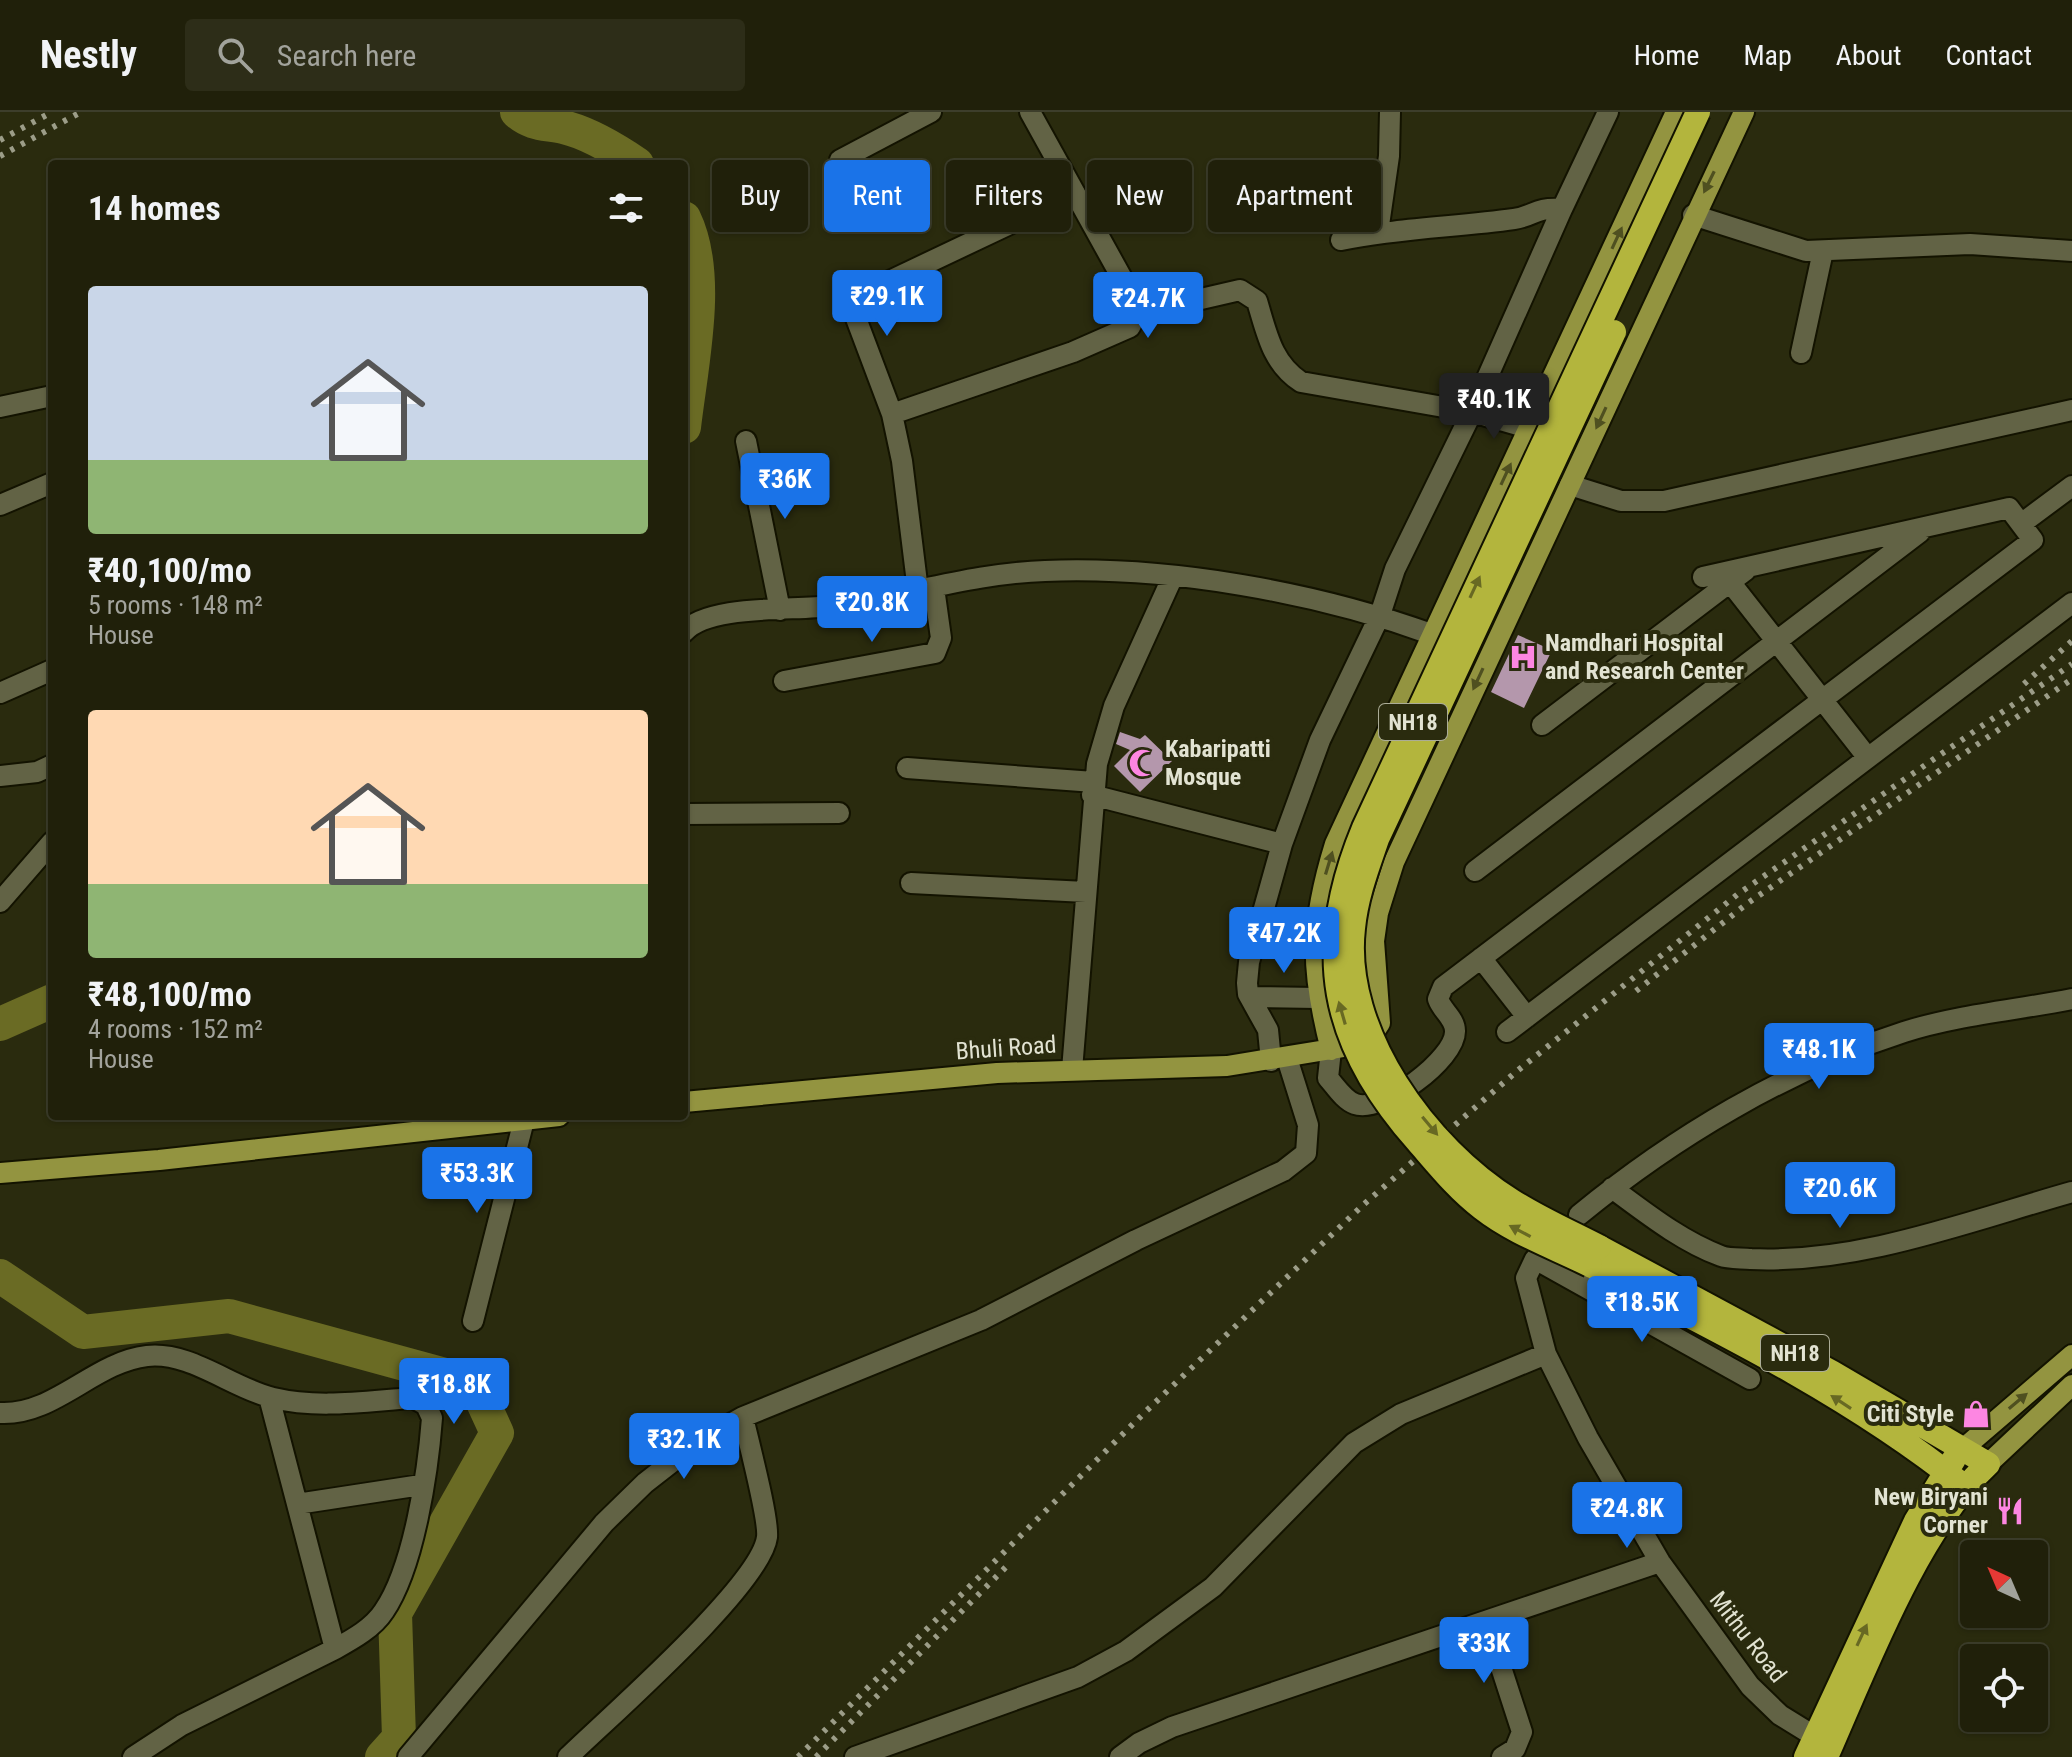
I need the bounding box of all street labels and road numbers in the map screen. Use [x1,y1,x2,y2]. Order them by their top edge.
road number: NH18 [1379,704,1447,740]
street label: Bhuli Road [955,1031,1057,1065]
road number: NH18 [1761,1335,1829,1371]
street label: Mithu Road [1704,1586,1792,1688]

